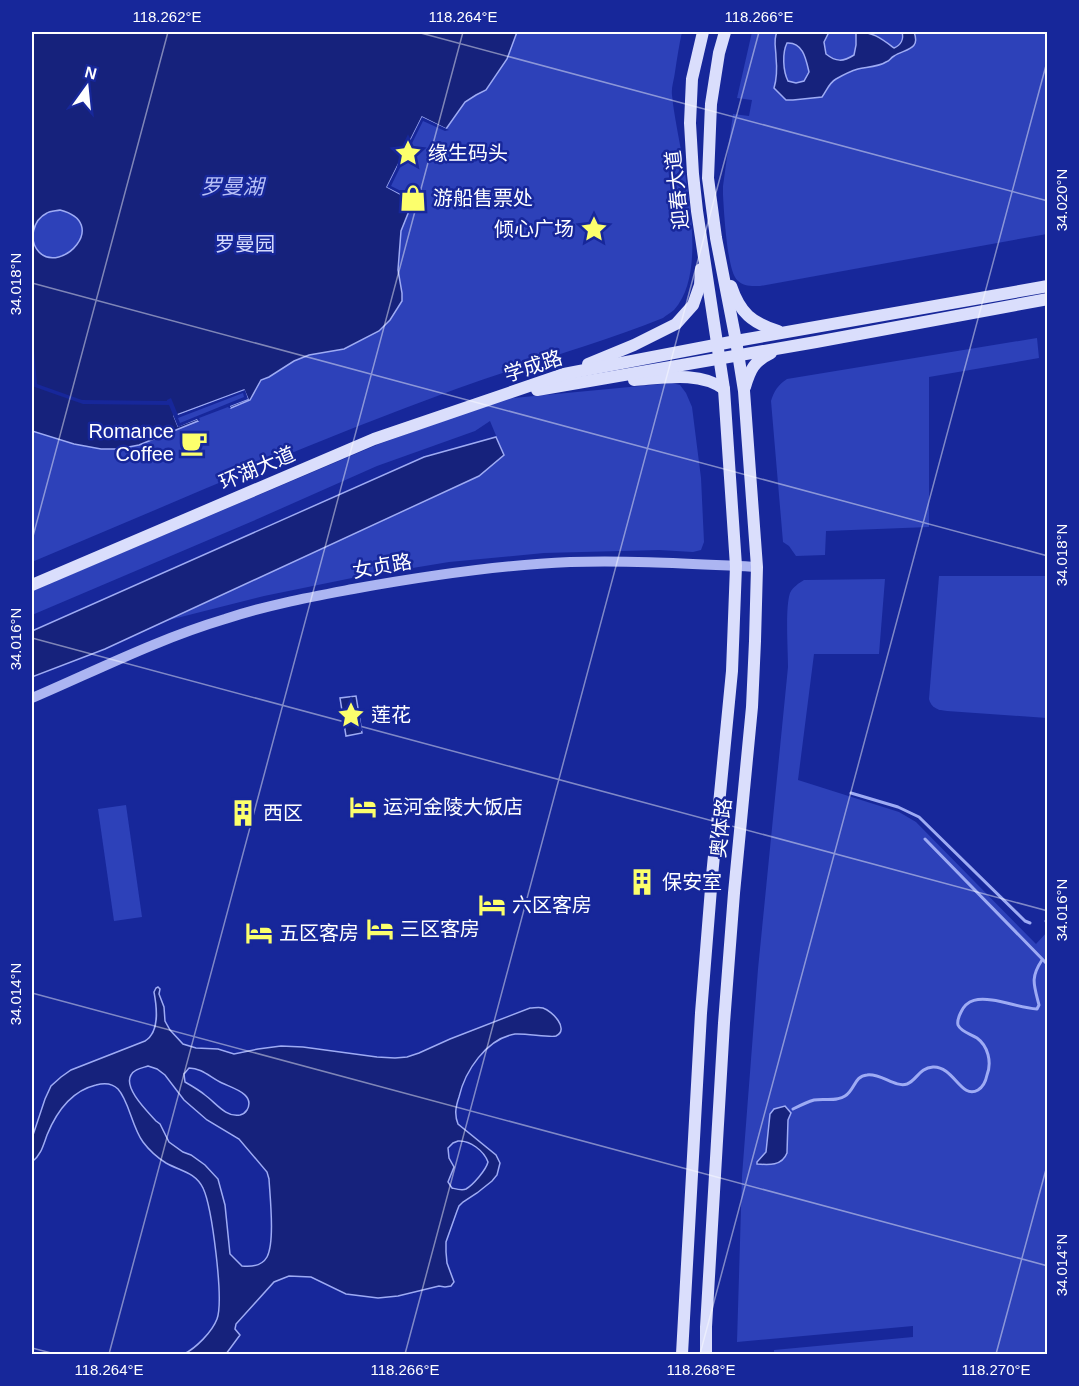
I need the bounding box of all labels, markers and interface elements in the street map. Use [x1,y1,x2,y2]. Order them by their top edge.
text: 118.262°E [132,8,202,25]
text: 118.264°E [428,8,498,25]
text: 118.266°E [724,8,794,25]
north arrow [57,57,117,117]
text: N [83,63,99,83]
place icon: 缘生码头 [393,138,423,168]
place label: 缘生码头 [428,142,508,164]
street label: 迎春大道 [662,149,692,231]
text: 34.020°N [1053,169,1070,231]
water label: 罗曼湖 [201,175,266,198]
shop icon: 游船售票处 [398,183,428,213]
place label: 游船售票处 [433,187,533,209]
place icon: 倾心广场 [579,214,609,244]
place label: 倾心广场 [494,218,574,240]
park label: 罗曼园 [215,233,275,255]
text: 34.018°N [7,253,24,315]
street label: 学成路 [501,346,565,386]
place label: Romance Coffee [88,420,174,465]
cafe icon: Romance Coffee [179,428,209,458]
street label: 环湖大道 [216,442,298,494]
text: 34.018°N [1053,524,1070,586]
street label: 女贞路 [351,550,413,582]
text: 34.016°N [7,608,24,670]
place icon: 莲花 [336,700,366,730]
place label: 莲花 [371,704,411,726]
hotel icon: 运河金陵大饭店 [348,792,378,822]
place label: 运河金陵大饭店 [383,796,523,818]
street label: 奥体路 [707,797,735,859]
building icon: 西区 [228,798,258,828]
place label: 西区 [263,802,303,824]
building icon: 保安室 [627,867,657,897]
place label: 保安室 [662,871,722,893]
text: 34.016°N [1053,879,1070,941]
hotel icon: 六区客房 [477,890,507,920]
place label: 六区客房 [512,894,592,916]
hotel icon: 三区客房 [365,914,395,944]
hotel icon: 五区客房 [244,918,274,948]
place label: 三区客房 [400,918,480,940]
place label: 五区客房 [279,922,359,944]
text: 34.014°N [7,963,24,1025]
text: 34.014°N [1053,1234,1070,1296]
text: 118.264°E [74,1361,144,1378]
text: 118.266°E [370,1361,440,1378]
text: 118.268°E [666,1361,736,1378]
text: 118.270°E [961,1361,1031,1378]

